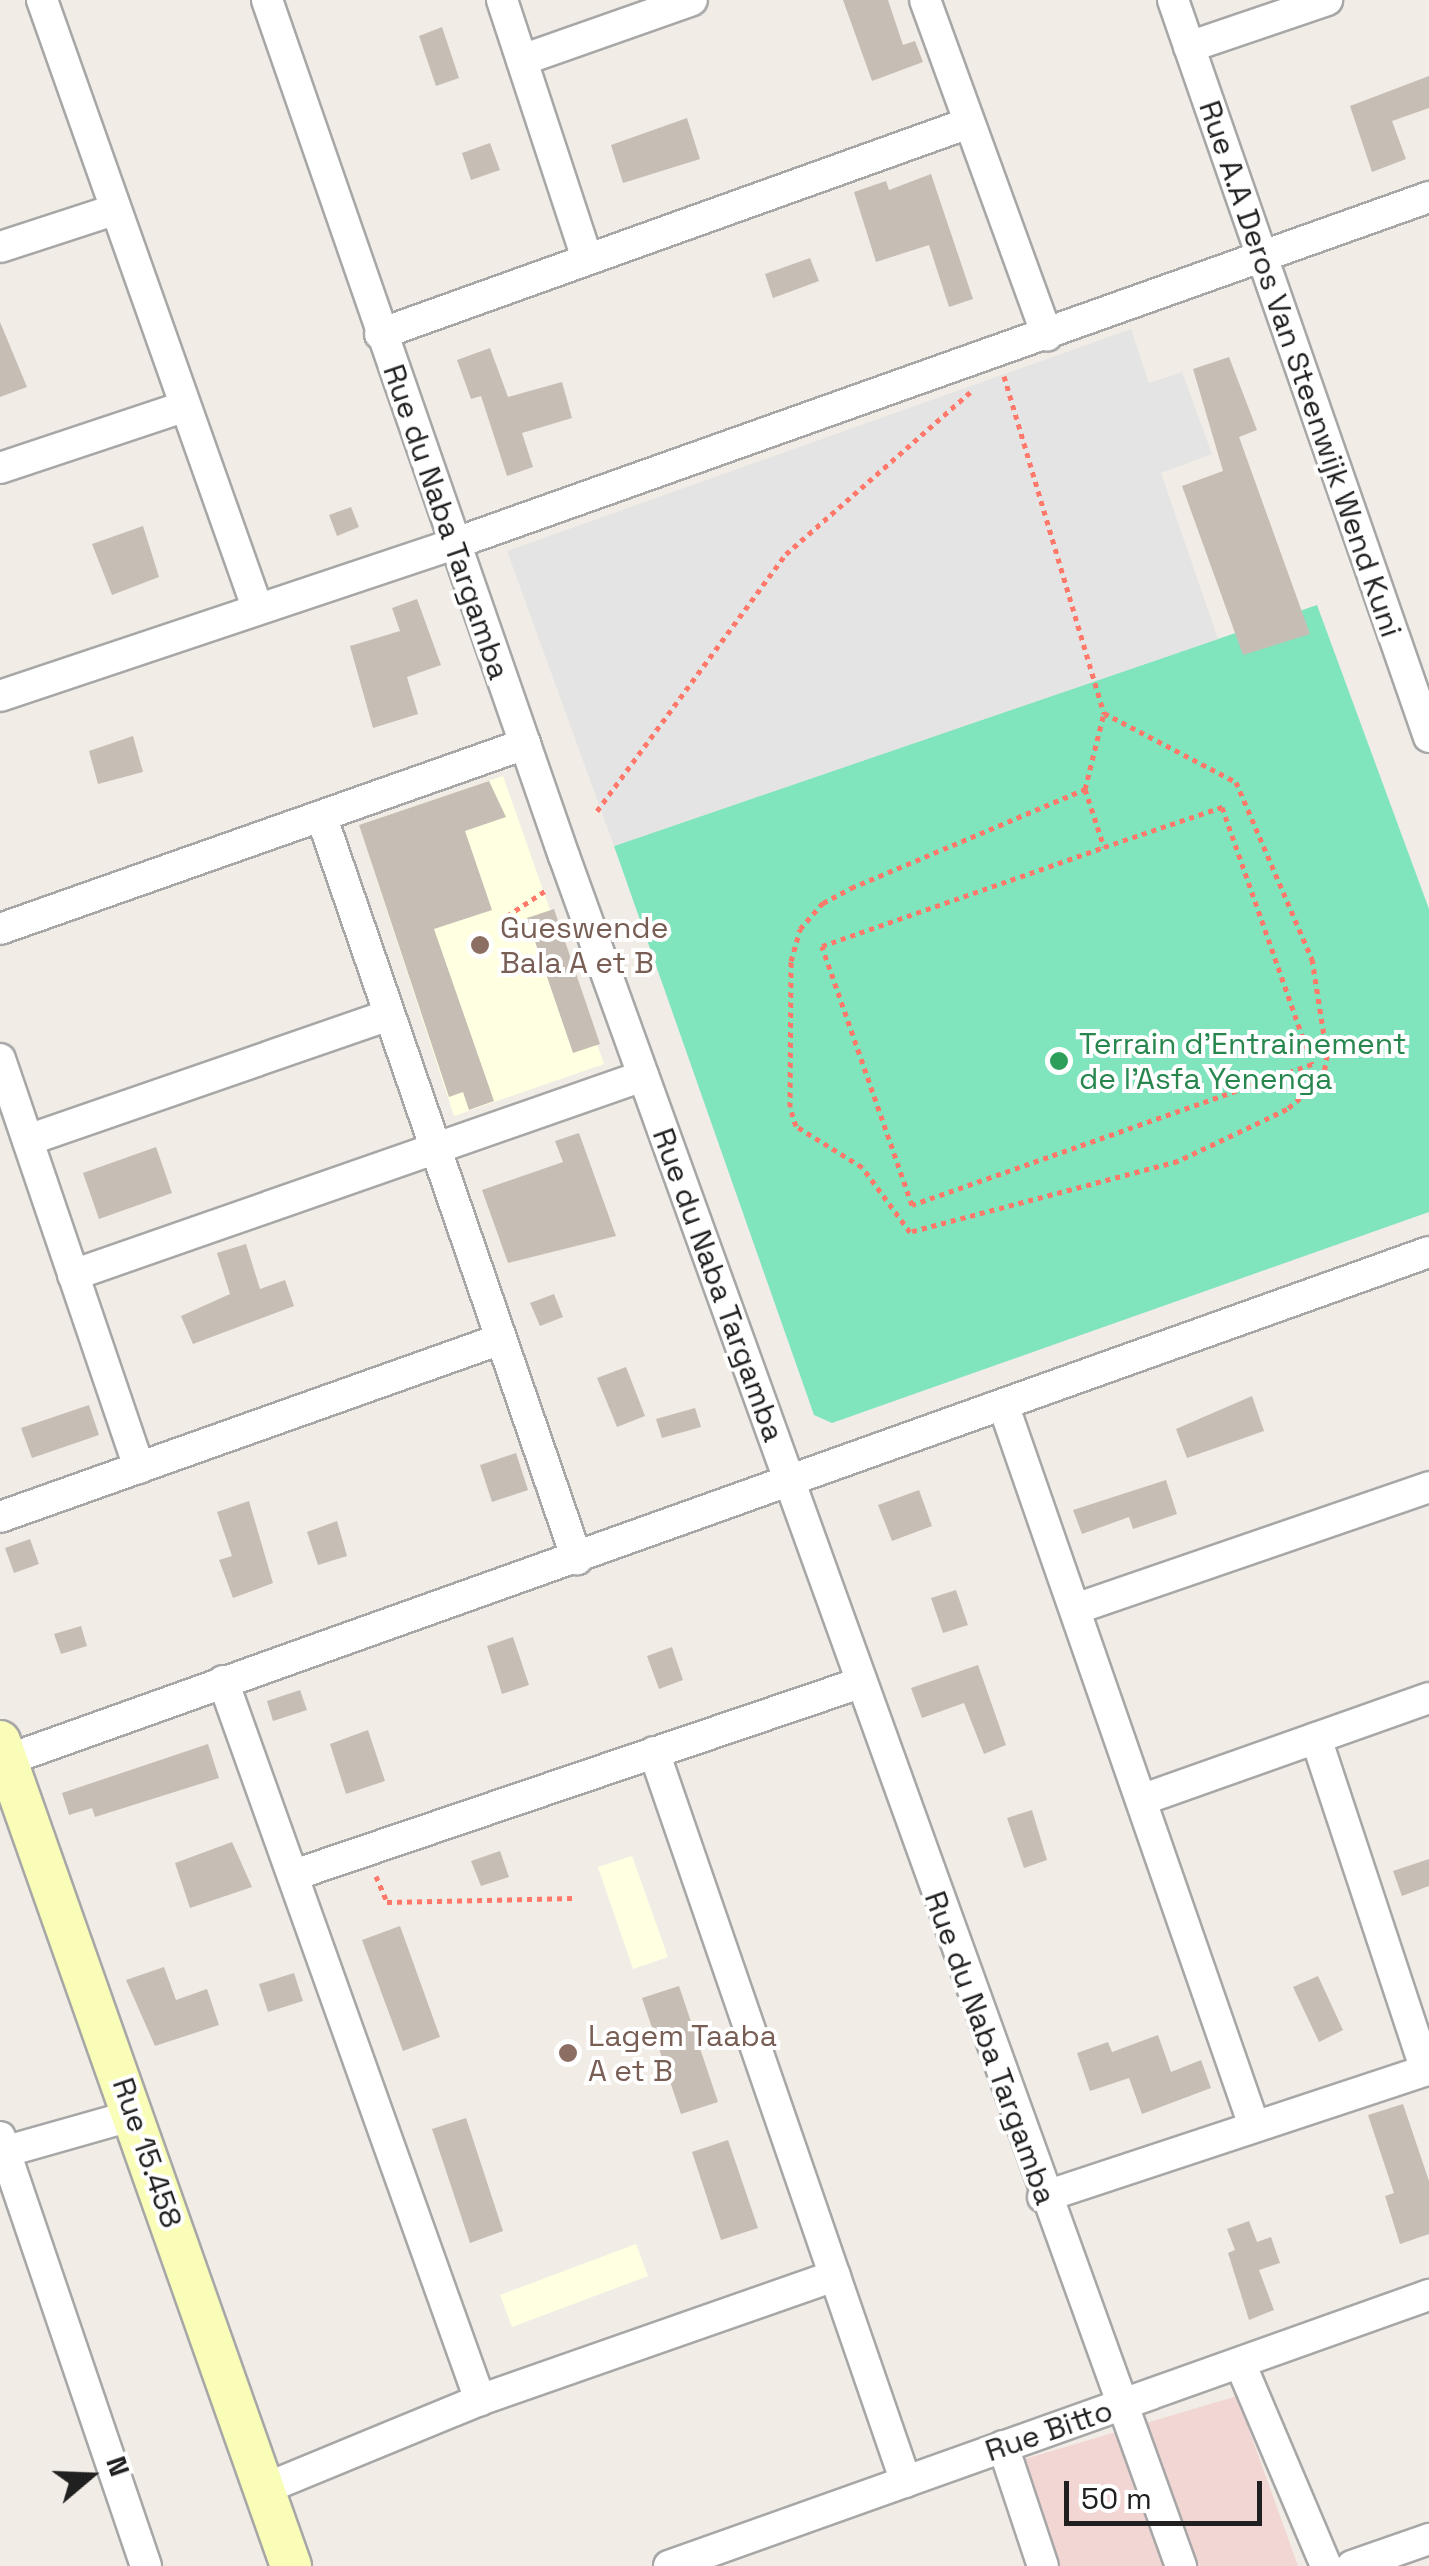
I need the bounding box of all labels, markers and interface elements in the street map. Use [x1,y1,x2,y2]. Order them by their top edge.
street label: Rue A.A Deros Van Steenwijk Wend Kuni [1191,95,1409,643]
street label: Rue du Naba Targamba [375,359,517,685]
place label: Gueswende Bala A et B [500,910,668,980]
marker: Gueswende Bala A et B [469,934,491,956]
place label: Terrain d'Entrainement de l'Asfa Yenenga [1079,1026,1407,1096]
marker: Terrain d'Entrainement de l'Asfa Yenenga [1048,1050,1070,1072]
street label: Rue du Naba Targamba [644,1123,792,1447]
street label: Rue du Naba Targamba [916,1886,1064,2210]
place label: Lagem Taaba A et B [588,2018,778,2088]
marker: Lagem Taaba A et B [557,2042,579,2064]
street label: Rue 15.458 [105,2073,189,2233]
street label: Rue Bitto [981,2393,1117,2469]
north arrow [40,2426,140,2526]
text: N [98,2451,138,2481]
scale bar [1069,2461,1266,2523]
text: 50 m [1081,2479,1152,2518]

